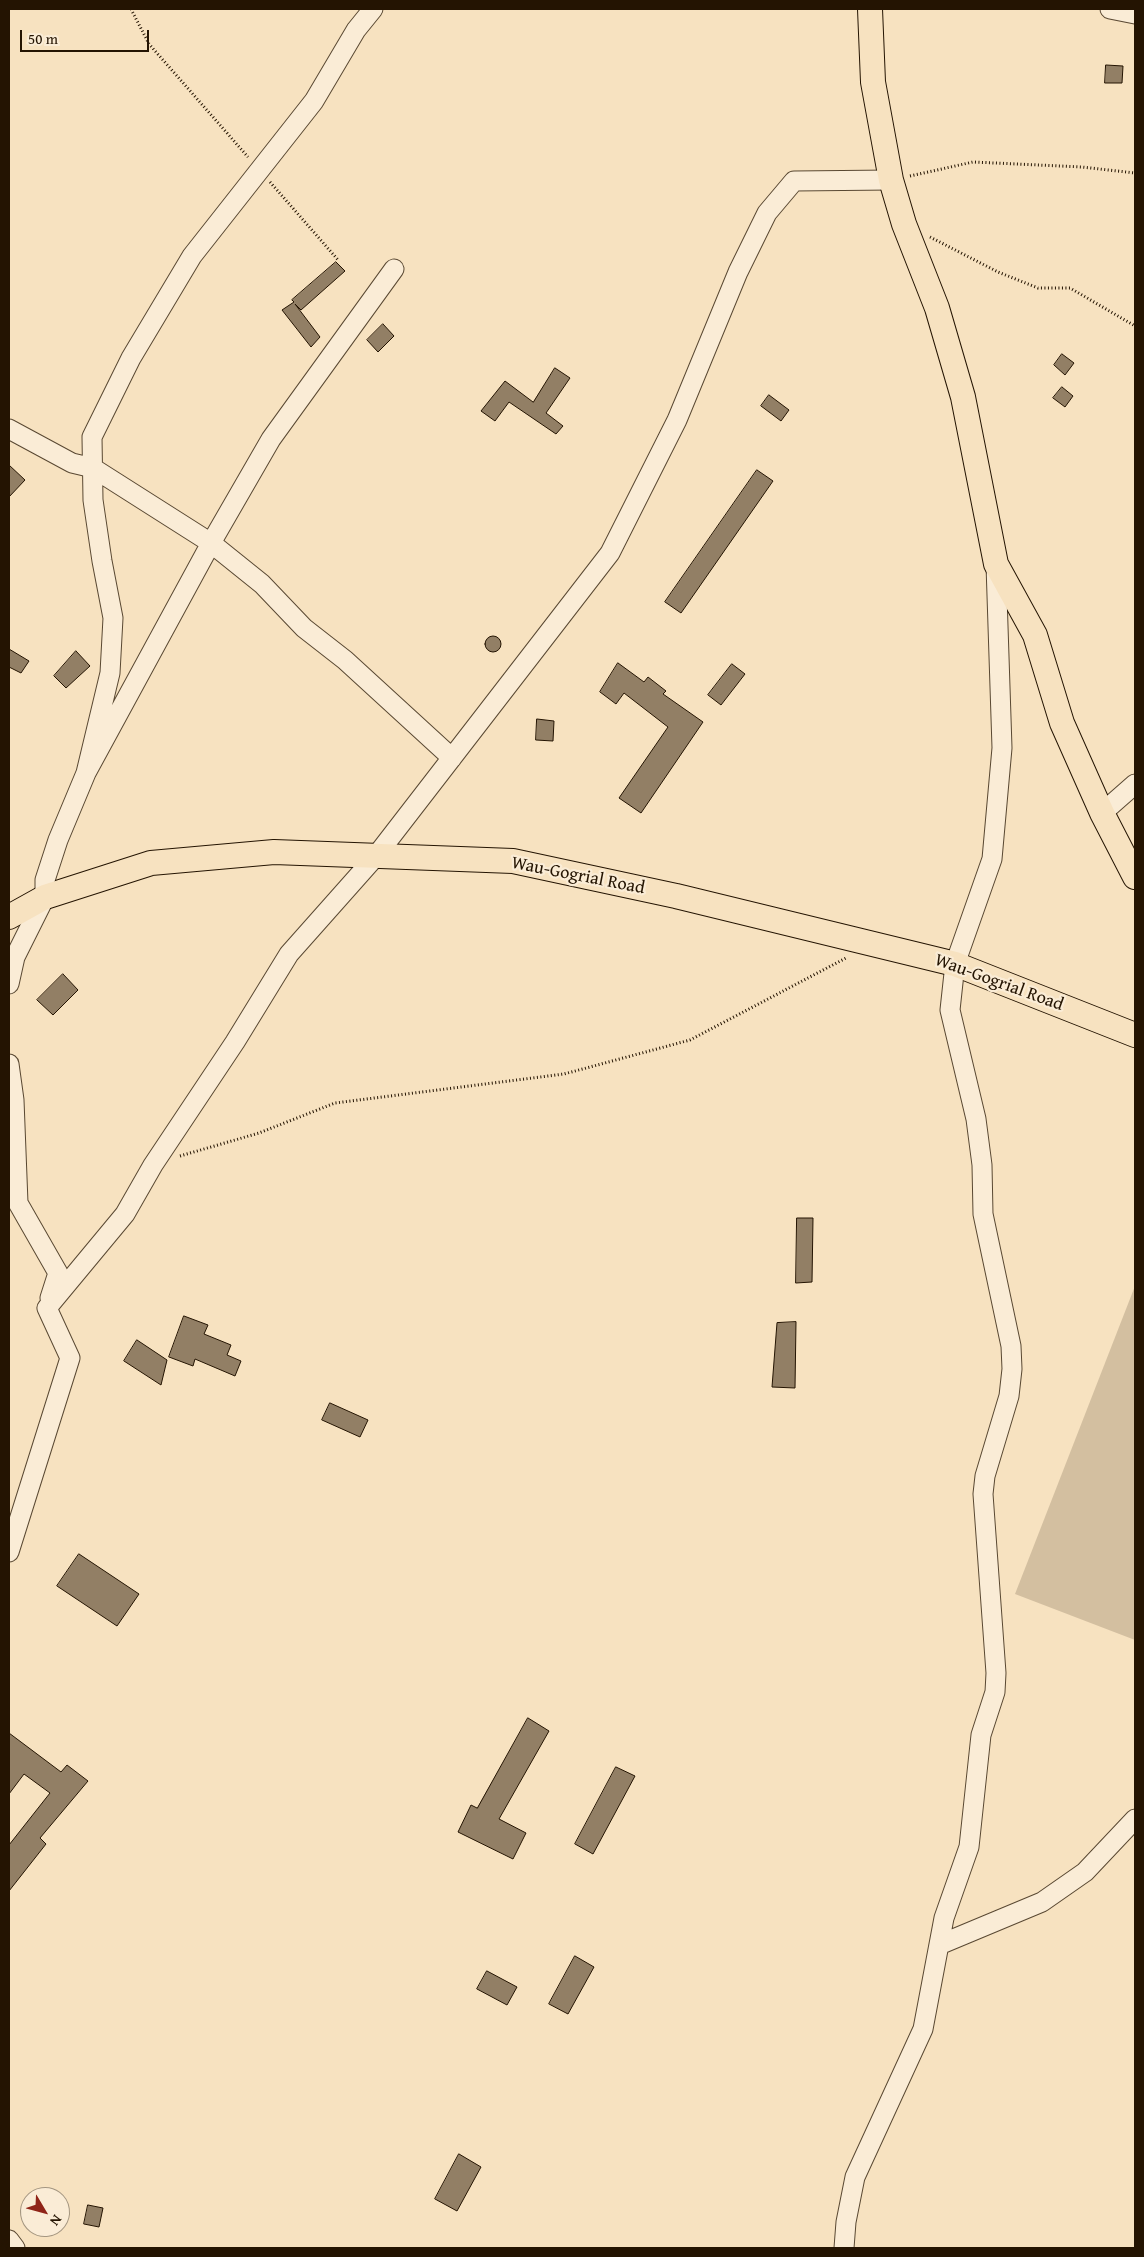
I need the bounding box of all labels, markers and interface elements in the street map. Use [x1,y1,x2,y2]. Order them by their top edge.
scale bar [22,20,151,52]
text: 50 m [28,28,58,49]
street label: Wau-Gogrial Road [509,852,647,900]
street label: Wau-Gogrial Road [932,950,1066,1016]
north arrow [20,2187,70,2237]
text: N [45,2211,67,2230]

